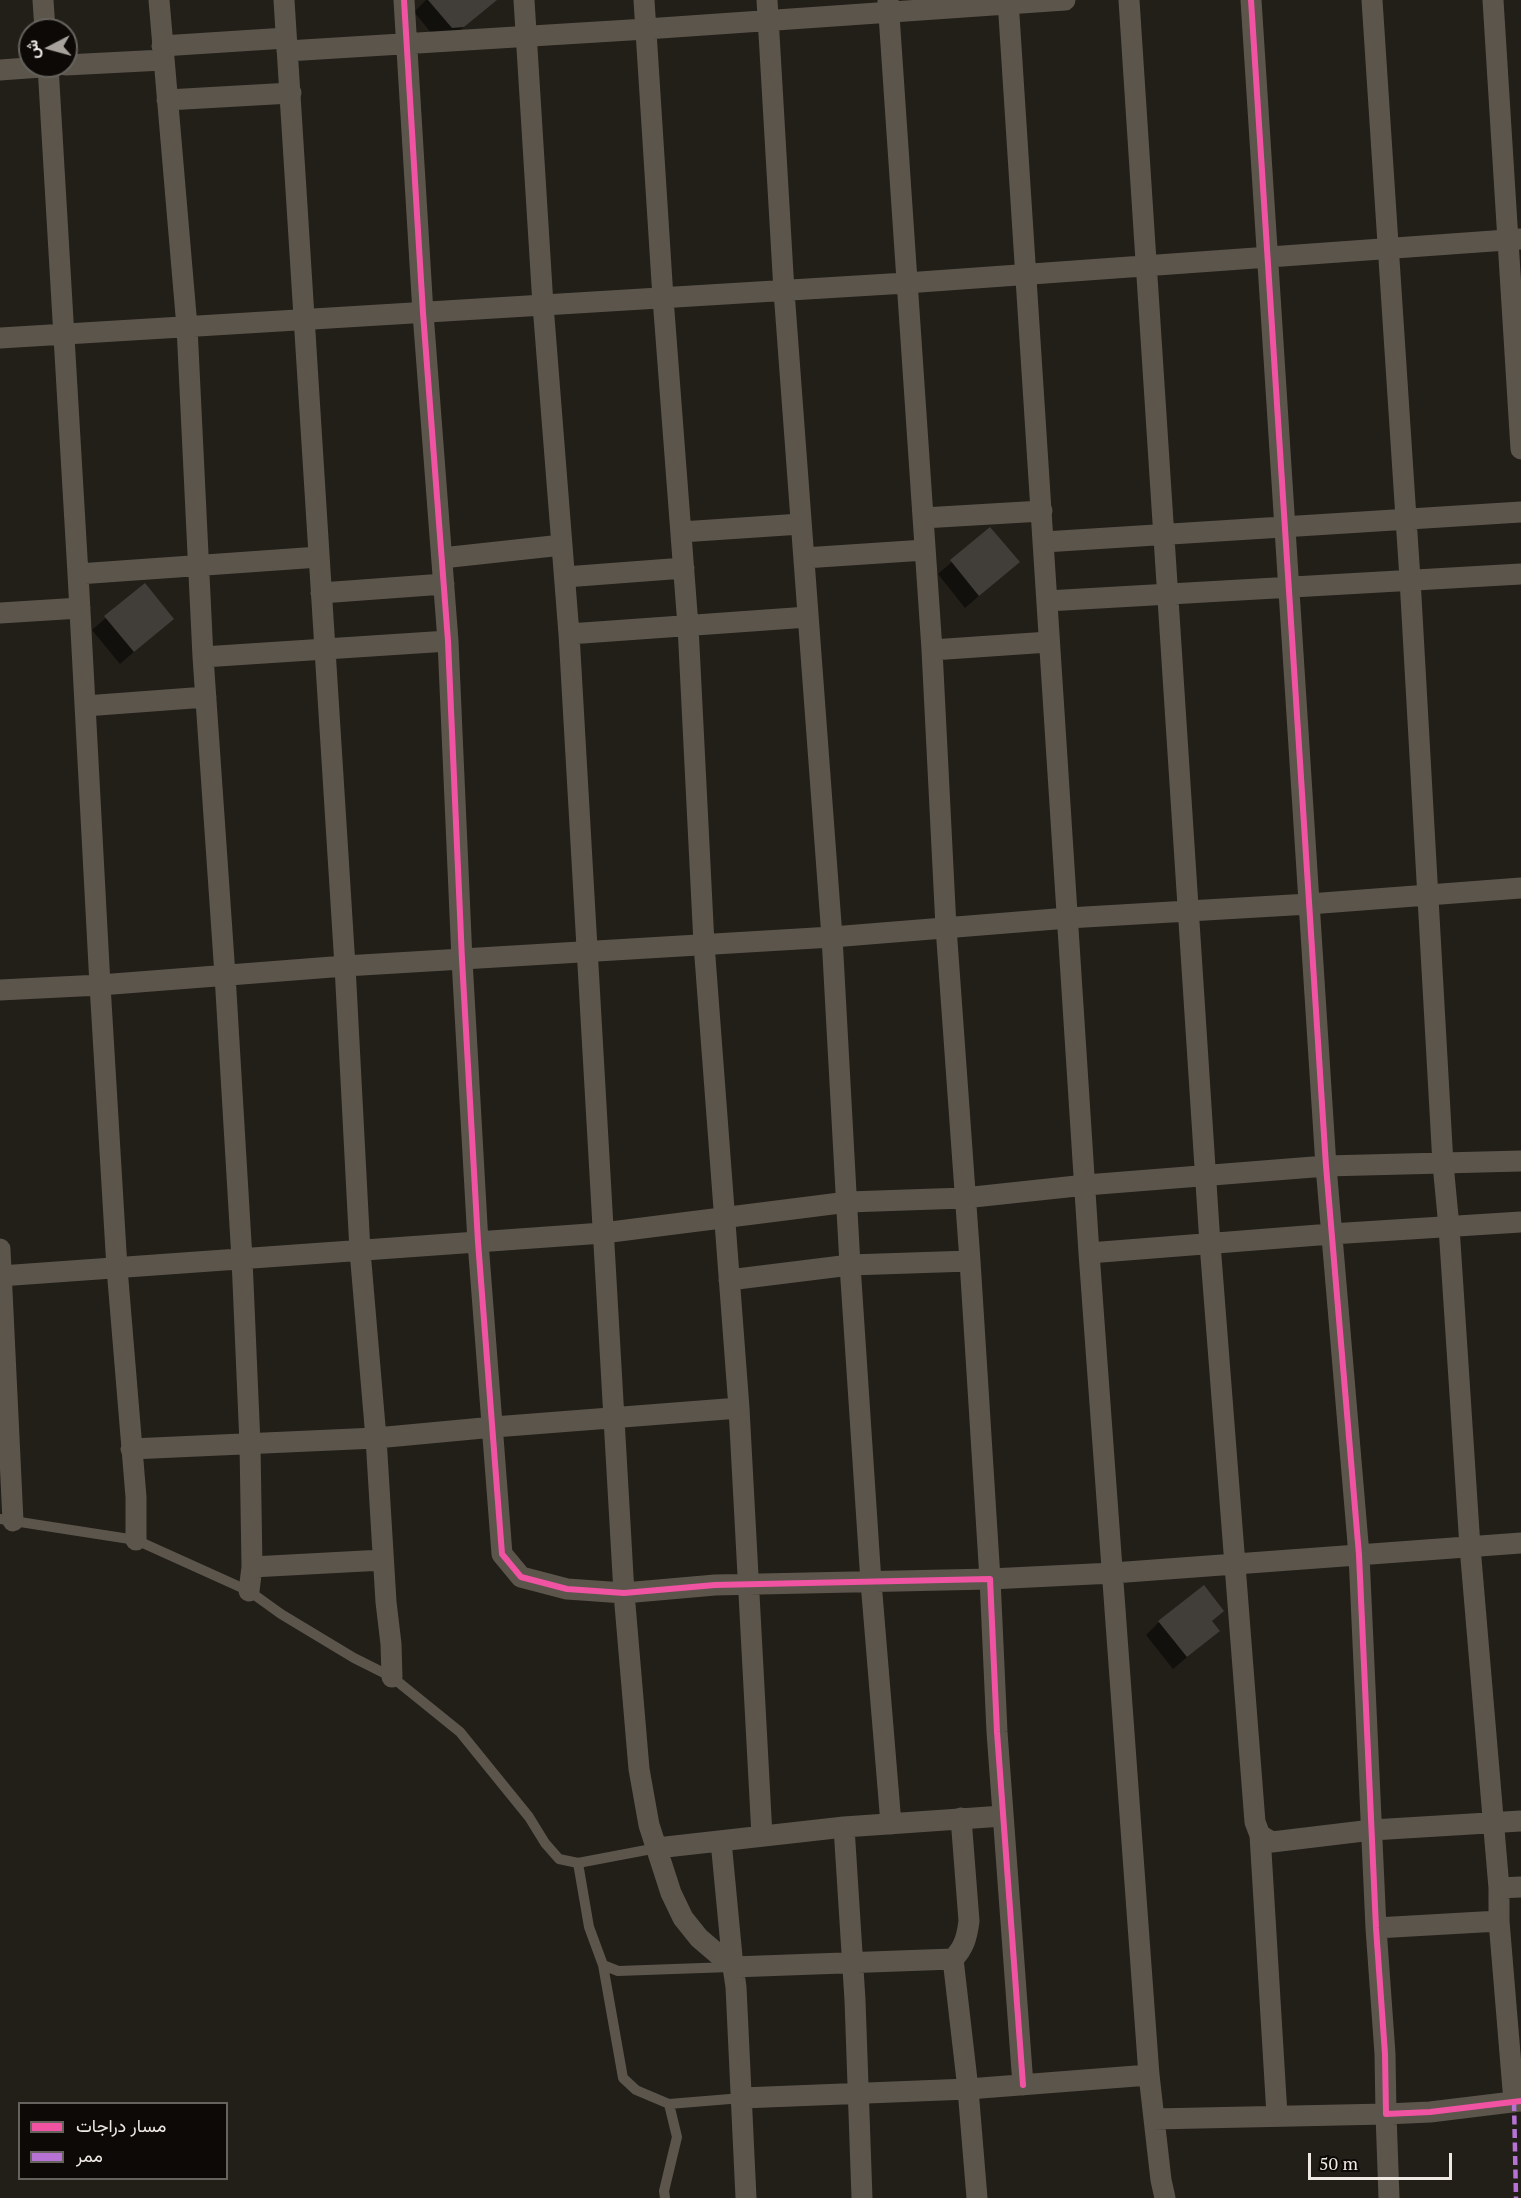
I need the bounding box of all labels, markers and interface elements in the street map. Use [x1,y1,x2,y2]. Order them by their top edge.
north arrow [18,18,78,78]
text: ش [20,39,44,60]
legend [18,2102,228,2180]
text: مسار دراجات [76,2113,166,2137]
scale bar [1311,2141,1455,2179]
text: ممر [76,2143,103,2167]
text: 50 m [1319,2151,1358,2175]

